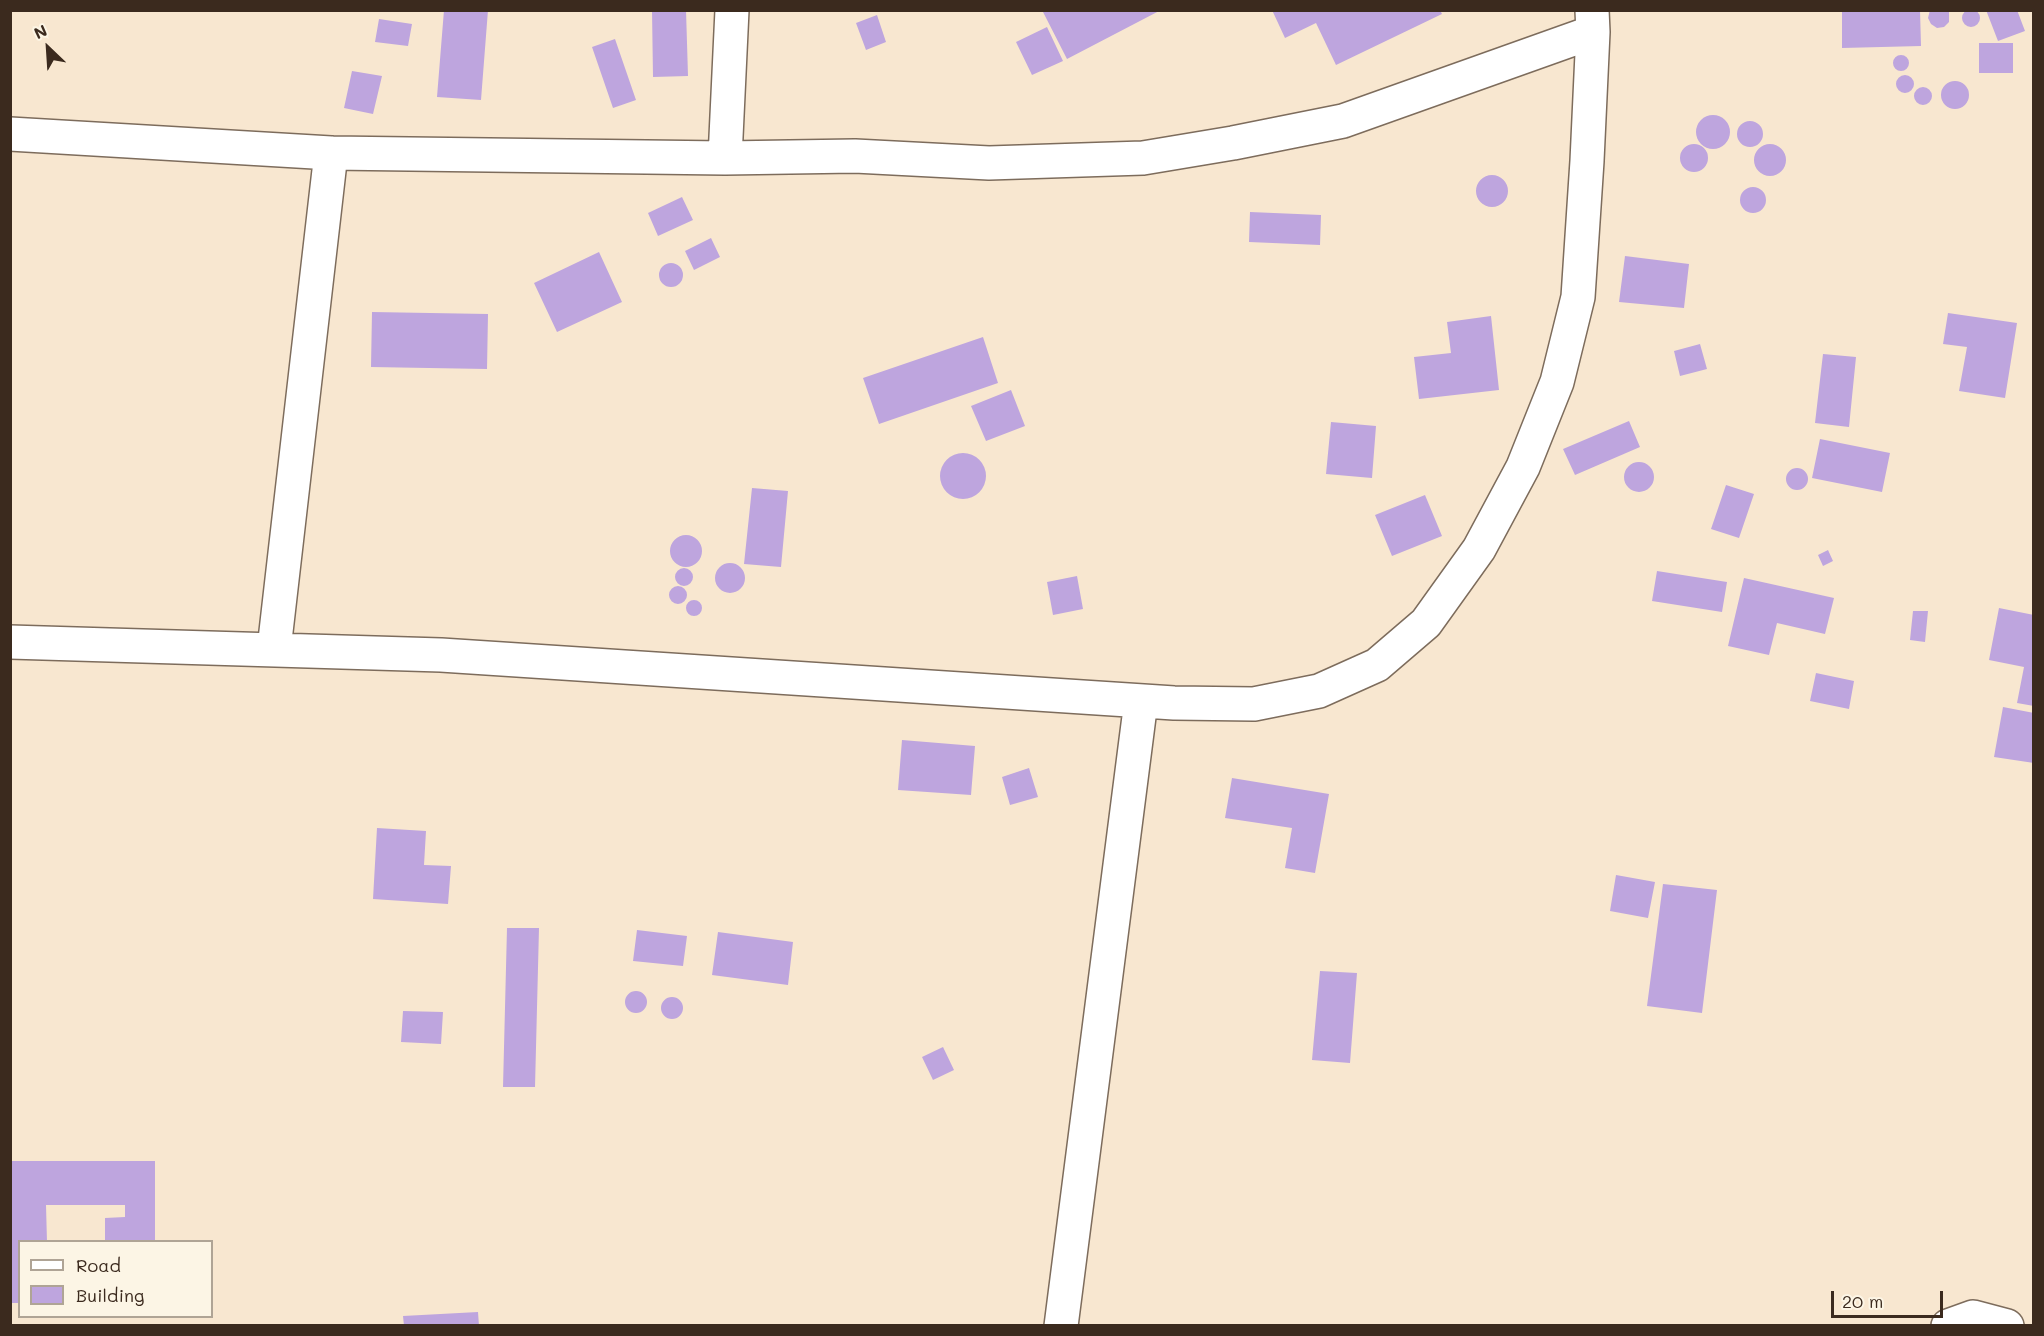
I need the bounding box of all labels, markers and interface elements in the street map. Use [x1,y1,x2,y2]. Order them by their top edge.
north arrow [18,18,78,78]
text: N [30,19,50,43]
legend [18,1240,213,1318]
text: Road [76,1253,121,1277]
scale bar [1834,1279,1946,1317]
text: Building [76,1283,144,1307]
text: 20 m [1842,1289,1883,1313]

